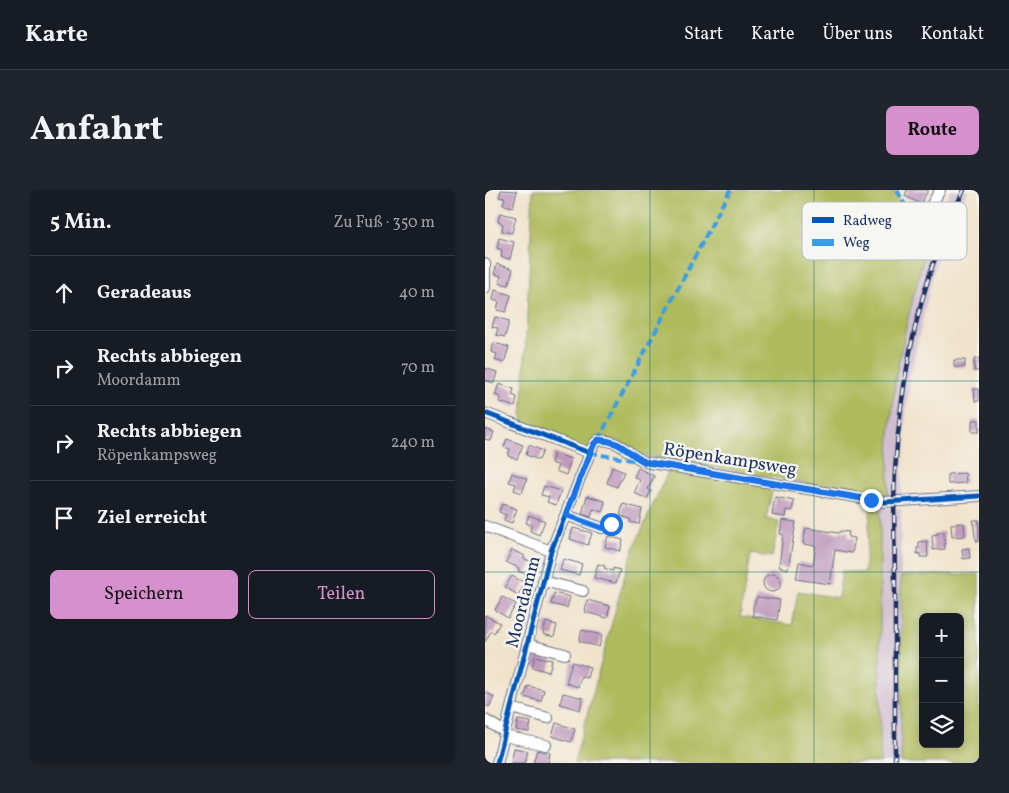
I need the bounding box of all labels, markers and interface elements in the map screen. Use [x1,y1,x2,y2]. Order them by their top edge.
text: Karte [25,18,88,52]
text: Start [684,22,723,47]
text: Karte [751,22,795,47]
text: Über uns [823,22,893,47]
text: Kontakt [921,22,984,47]
text: Anfahrt [30,106,163,154]
button: Route [886,106,979,155]
legend [802,202,967,260]
text: 5 Min. [50,208,112,237]
text: Zu Fuß · 350 m [333,212,435,234]
text: Radweg [843,212,892,231]
text: Weg [843,234,870,253]
icon: ahead [50,279,78,307]
text: Geradeaus [97,280,192,306]
text: 40 m [399,282,435,304]
text: Rechts abbiegen [97,344,242,370]
icon: right [50,354,78,382]
text: 70 m [401,357,435,379]
text: Moordamm [97,370,181,392]
text: Rechts abbiegen [97,419,242,445]
icon: right [50,429,78,457]
text: 240 m [391,432,435,454]
street label: Röpenkampsweg [661,437,799,483]
text: Röpenkampsweg [97,445,217,467]
route end [860,489,883,512]
icon: arrive [50,504,78,532]
text: Ziel erreicht [97,505,207,531]
route start [600,513,623,536]
street label: Moordamm [500,553,548,651]
button: Speichern [50,570,238,619]
button: Teilen [248,570,435,619]
map controls [919,613,964,748]
button: + [919,613,964,658]
button: − [919,658,964,703]
button: layers [919,703,964,748]

